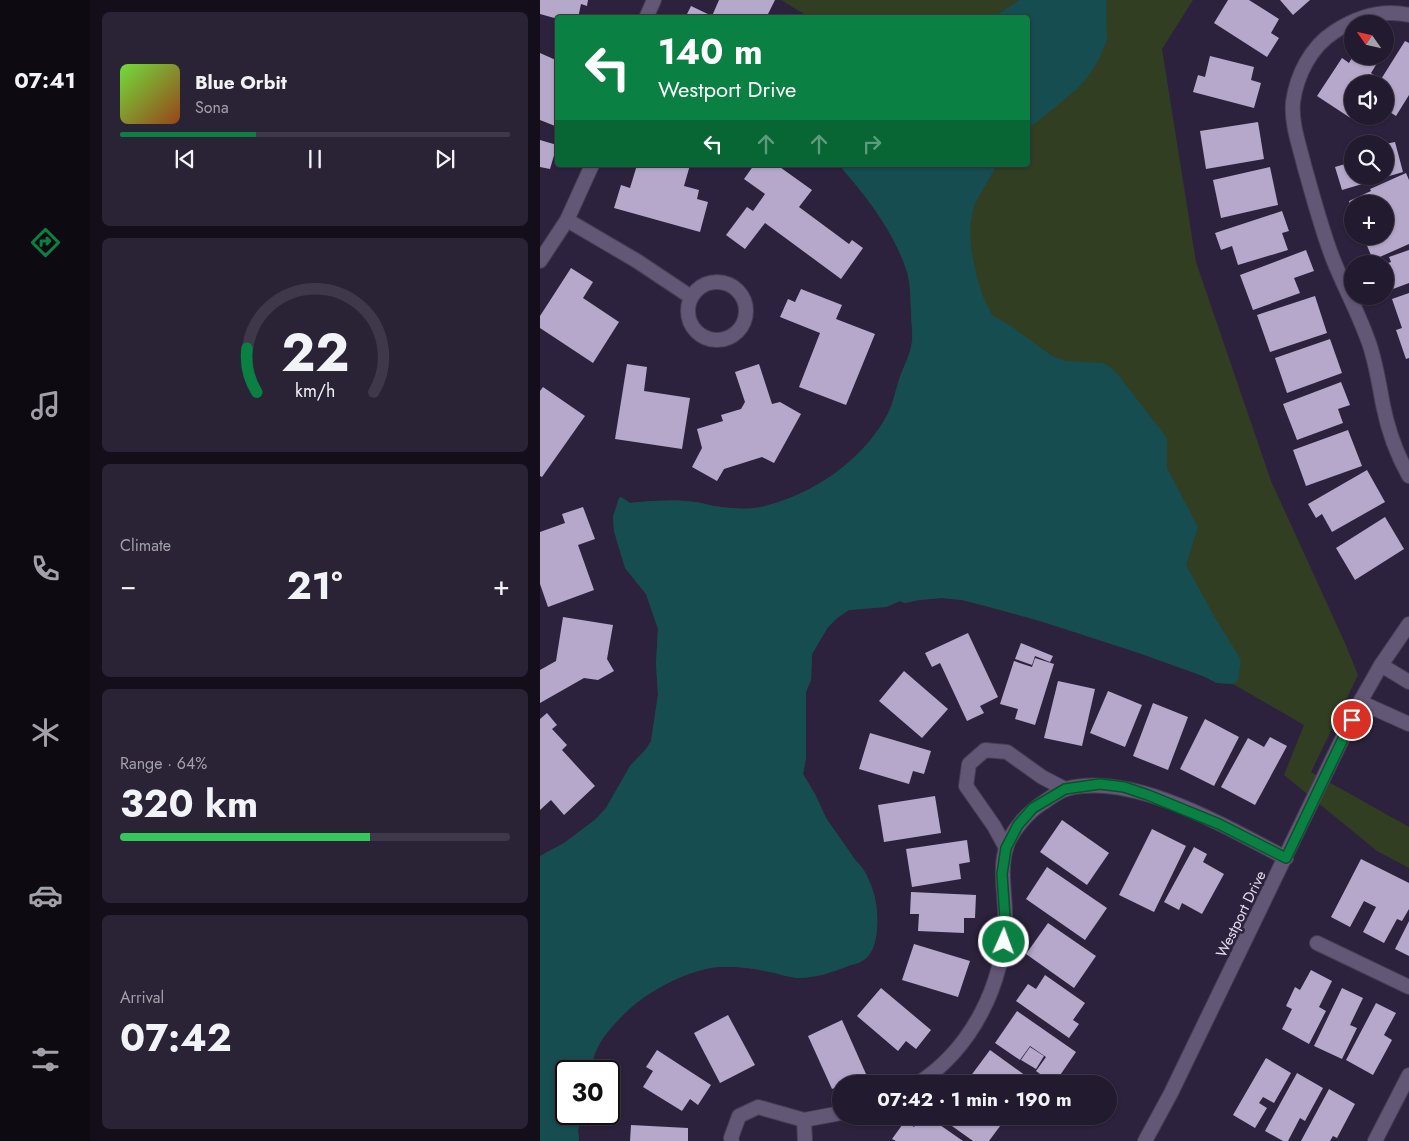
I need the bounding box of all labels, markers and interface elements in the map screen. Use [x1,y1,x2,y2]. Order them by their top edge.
north arrow [1344,15,1394,65]
map controls [1344,15,1394,305]
text: 140 m [658,27,763,77]
icon: left [575,35,640,100]
text: 07:41 [14,64,76,96]
text: Blue Orbit [195,69,287,96]
text: Westport Drive [658,73,796,105]
button: sound [1344,75,1394,125]
text: Sona [195,96,229,119]
icon: left [699,130,727,158]
icon: ahead [752,130,780,158]
icon: ahead [805,130,833,158]
icon: right [858,130,886,158]
button: search [1344,135,1394,185]
icon: previous [171,145,199,173]
icon: pause [301,145,329,173]
icon: next [431,145,459,173]
button: + [1344,195,1394,245]
icon: directions [28,225,63,260]
button: − [1344,255,1394,305]
text: 22 [281,315,349,391]
text: km/h [295,378,335,404]
icon: music [28,388,63,423]
text: Climate [120,534,171,557]
icon: phone [28,551,63,586]
text: 21° [287,558,342,613]
text: − [120,565,137,606]
text: + [493,565,510,606]
pin [1331,699,1373,741]
icon: arrive [1338,706,1366,734]
icon: climate [28,715,63,750]
text: Range · 64% [120,752,207,775]
text: 320 km [120,776,258,831]
street label: Westport Drive [1210,867,1272,961]
icon: car [28,878,63,913]
position arrow [977,915,1029,967]
text: Arrival [120,986,164,1009]
text: 07:42 [120,1010,232,1065]
icon: filters [28,1042,63,1077]
speed limit sign: 30 [555,1060,620,1125]
text: 07:42 · 1 min · 190 m [877,1086,1072,1113]

